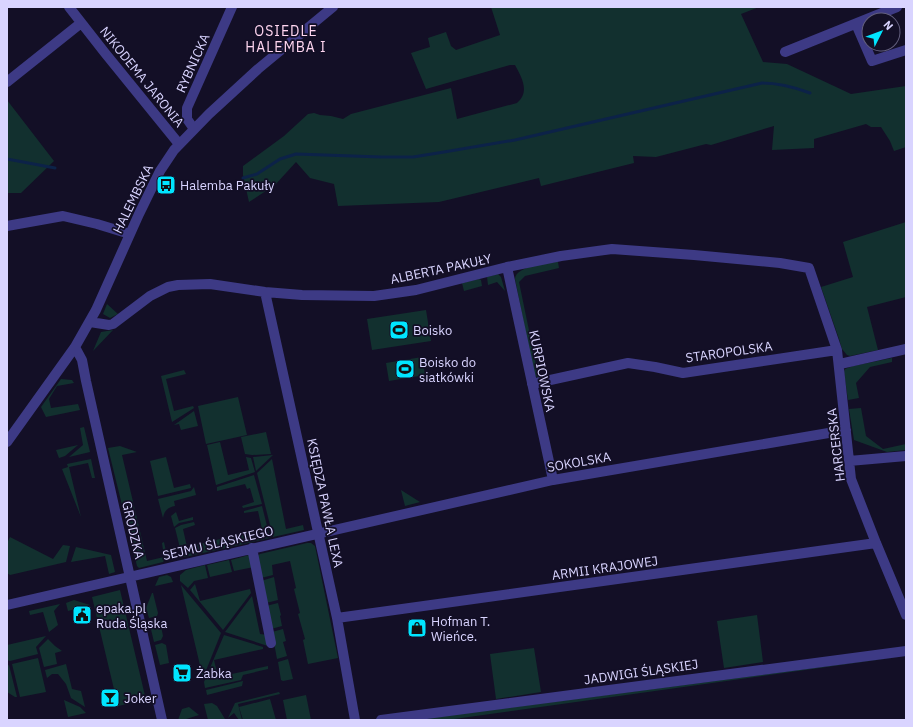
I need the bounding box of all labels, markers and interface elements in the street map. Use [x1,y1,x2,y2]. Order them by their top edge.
north arrow [861,12,901,52]
text: N [881,18,896,33]
district label: OSIEDLE HALEMBA I [245,22,327,56]
street label: NIKODEMA JARONIA [96,23,188,131]
street label: RYBNICKA [172,30,214,95]
street label: HALEMBSKA [109,161,157,236]
bus stop icon: Halemba Pakuły [155,174,177,196]
place label: Halemba Pakuły [180,177,275,194]
street label: ALBERTA PAKUŁY [389,250,493,288]
sports icon: Boisko [388,319,410,341]
place label: Boisko [413,322,452,339]
street label: KURPIOWSKA [525,328,559,414]
street label: STAROPOLSKA [685,337,774,367]
place label: Boisko do siatkówki [419,354,476,386]
sports icon: Boisko do siatkówki [394,358,416,380]
street label: HARCERSKA [823,407,849,483]
street label: KSIĘDZA PAWŁA LEXA [303,437,347,570]
street label: SOKOLSKA [546,448,613,476]
street label: GRODZKA [118,499,148,561]
street label: SEJMU ŚLĄSKIEGO [161,522,275,564]
street label: ARMII KRAJOWEJ [551,552,659,584]
place label: epaka.pl Ruda Śląska [96,600,167,632]
public building icon: epaka.pl Ruda Śląska [71,604,93,626]
place label: Hofman T. Wieńce. [431,613,490,645]
shop icon: Hofman T. Wieńce. [406,617,428,639]
street label: JADWIGI ŚLĄSKIEJ [583,656,699,688]
supermarket icon: Żabka [171,662,193,684]
place label: Żabka [196,665,232,682]
bar icon: Joker [99,687,121,709]
place label: Joker [124,690,157,707]

